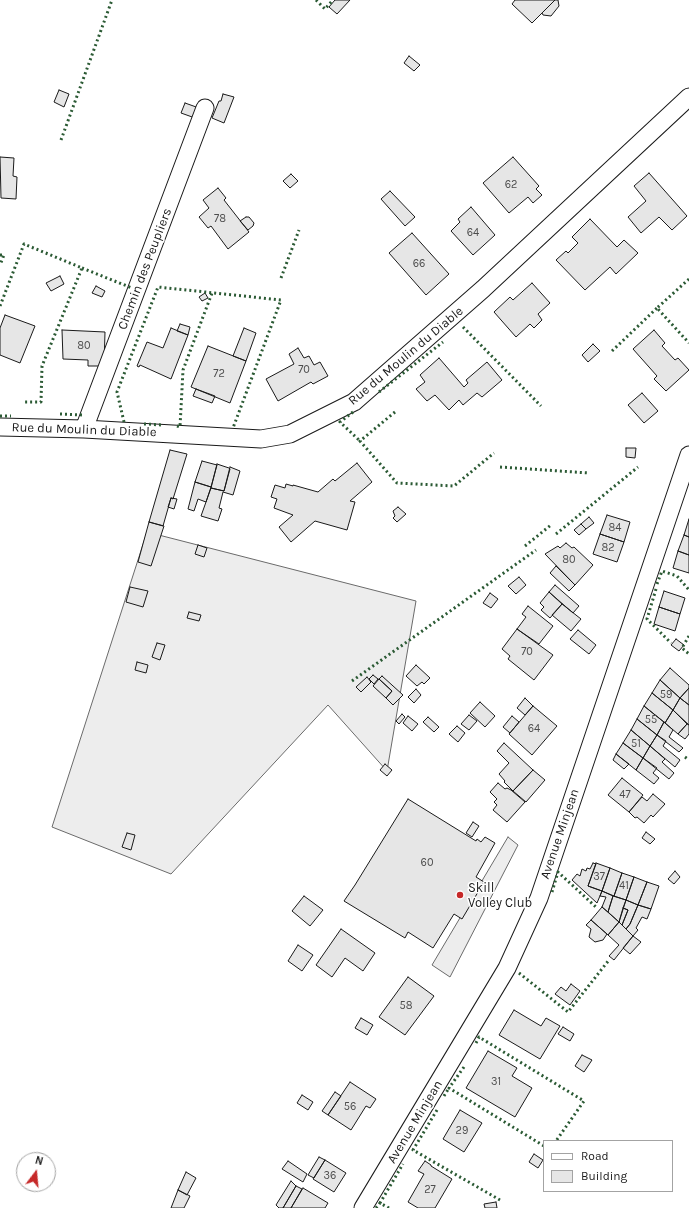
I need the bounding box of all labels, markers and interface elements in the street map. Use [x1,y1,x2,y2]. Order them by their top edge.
house number: 62 [505,178,517,192]
street label: Chemin des Peupliers [115,206,175,332]
house number: 78 [214,212,226,226]
house number: 64 [467,226,479,240]
house number: 66 [413,257,425,271]
street label: Rue du Moulin du Diable [345,303,467,409]
house number: 80 [77,339,91,353]
house number: 70 [298,363,310,377]
house number: 72 [213,367,225,381]
street label: Rue du Moulin du Diable [11,420,157,440]
house number: 84 [609,521,621,535]
house number: 82 [601,541,615,555]
house number: 80 [562,553,576,567]
house number: 70 [521,645,533,659]
house number: 59 [660,688,672,702]
house number: 55 [645,713,657,727]
house number: 64 [528,722,540,736]
house number: 51 [631,737,641,751]
street label: Avenue Minjean [537,787,583,881]
house number: 47 [619,788,631,802]
house number: 60 [421,856,433,870]
house number: 37 [593,870,605,884]
house number: 41 [619,879,629,893]
place label: Skill Volley Club [468,880,532,911]
marker: Skill Volley Club [455,890,465,900]
house number: 58 [400,999,412,1013]
house number: 31 [491,1075,501,1089]
street label: Avenue Minjean [384,1078,446,1166]
house number: 56 [344,1100,356,1114]
house number: 29 [456,1124,468,1138]
legend [543,1140,673,1192]
text: Road [581,1149,609,1163]
north arrow [16,1152,56,1192]
text: N [34,1154,45,1168]
house number: 36 [324,1169,336,1183]
text: Building [581,1169,627,1183]
house number: 27 [424,1183,436,1197]

